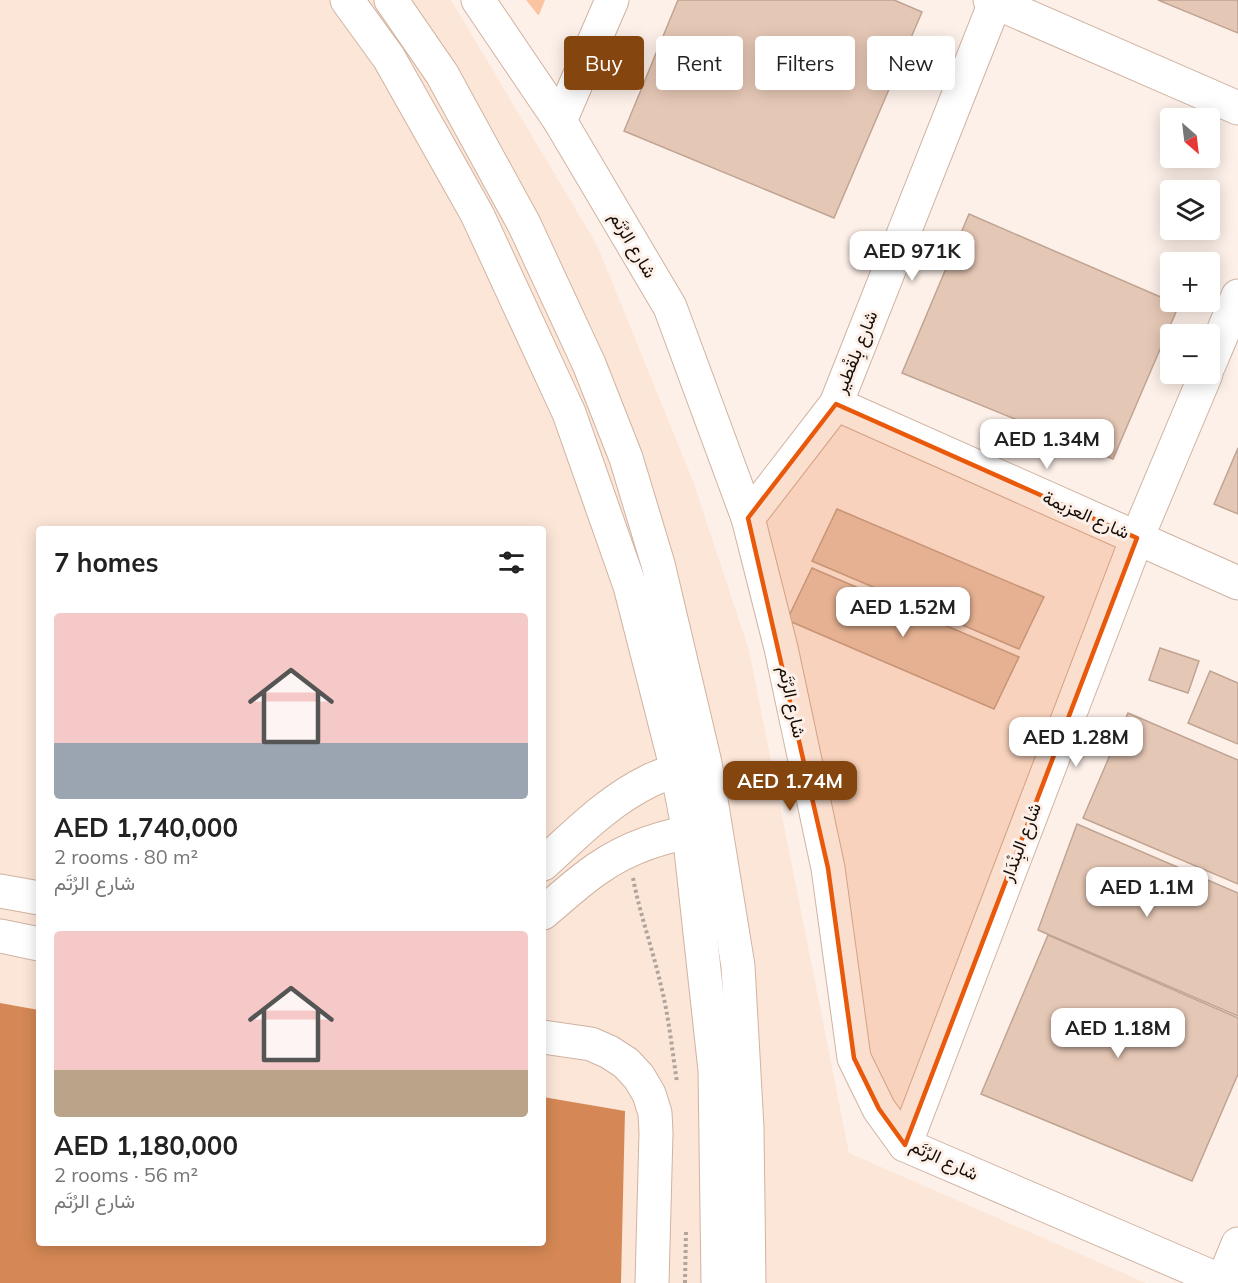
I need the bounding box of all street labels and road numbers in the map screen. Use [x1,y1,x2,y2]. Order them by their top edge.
street label: شارع الرُتَم [604,208,662,282]
street label: شارع بِلقْطير [828,307,885,399]
street label: شارع العزيمة [1039,485,1133,545]
street label: شارع الرُتَم [773,664,811,740]
street label: شارع البِنْدَار [995,799,1049,886]
street label: شارع الرُتَم [906,1134,982,1186]

